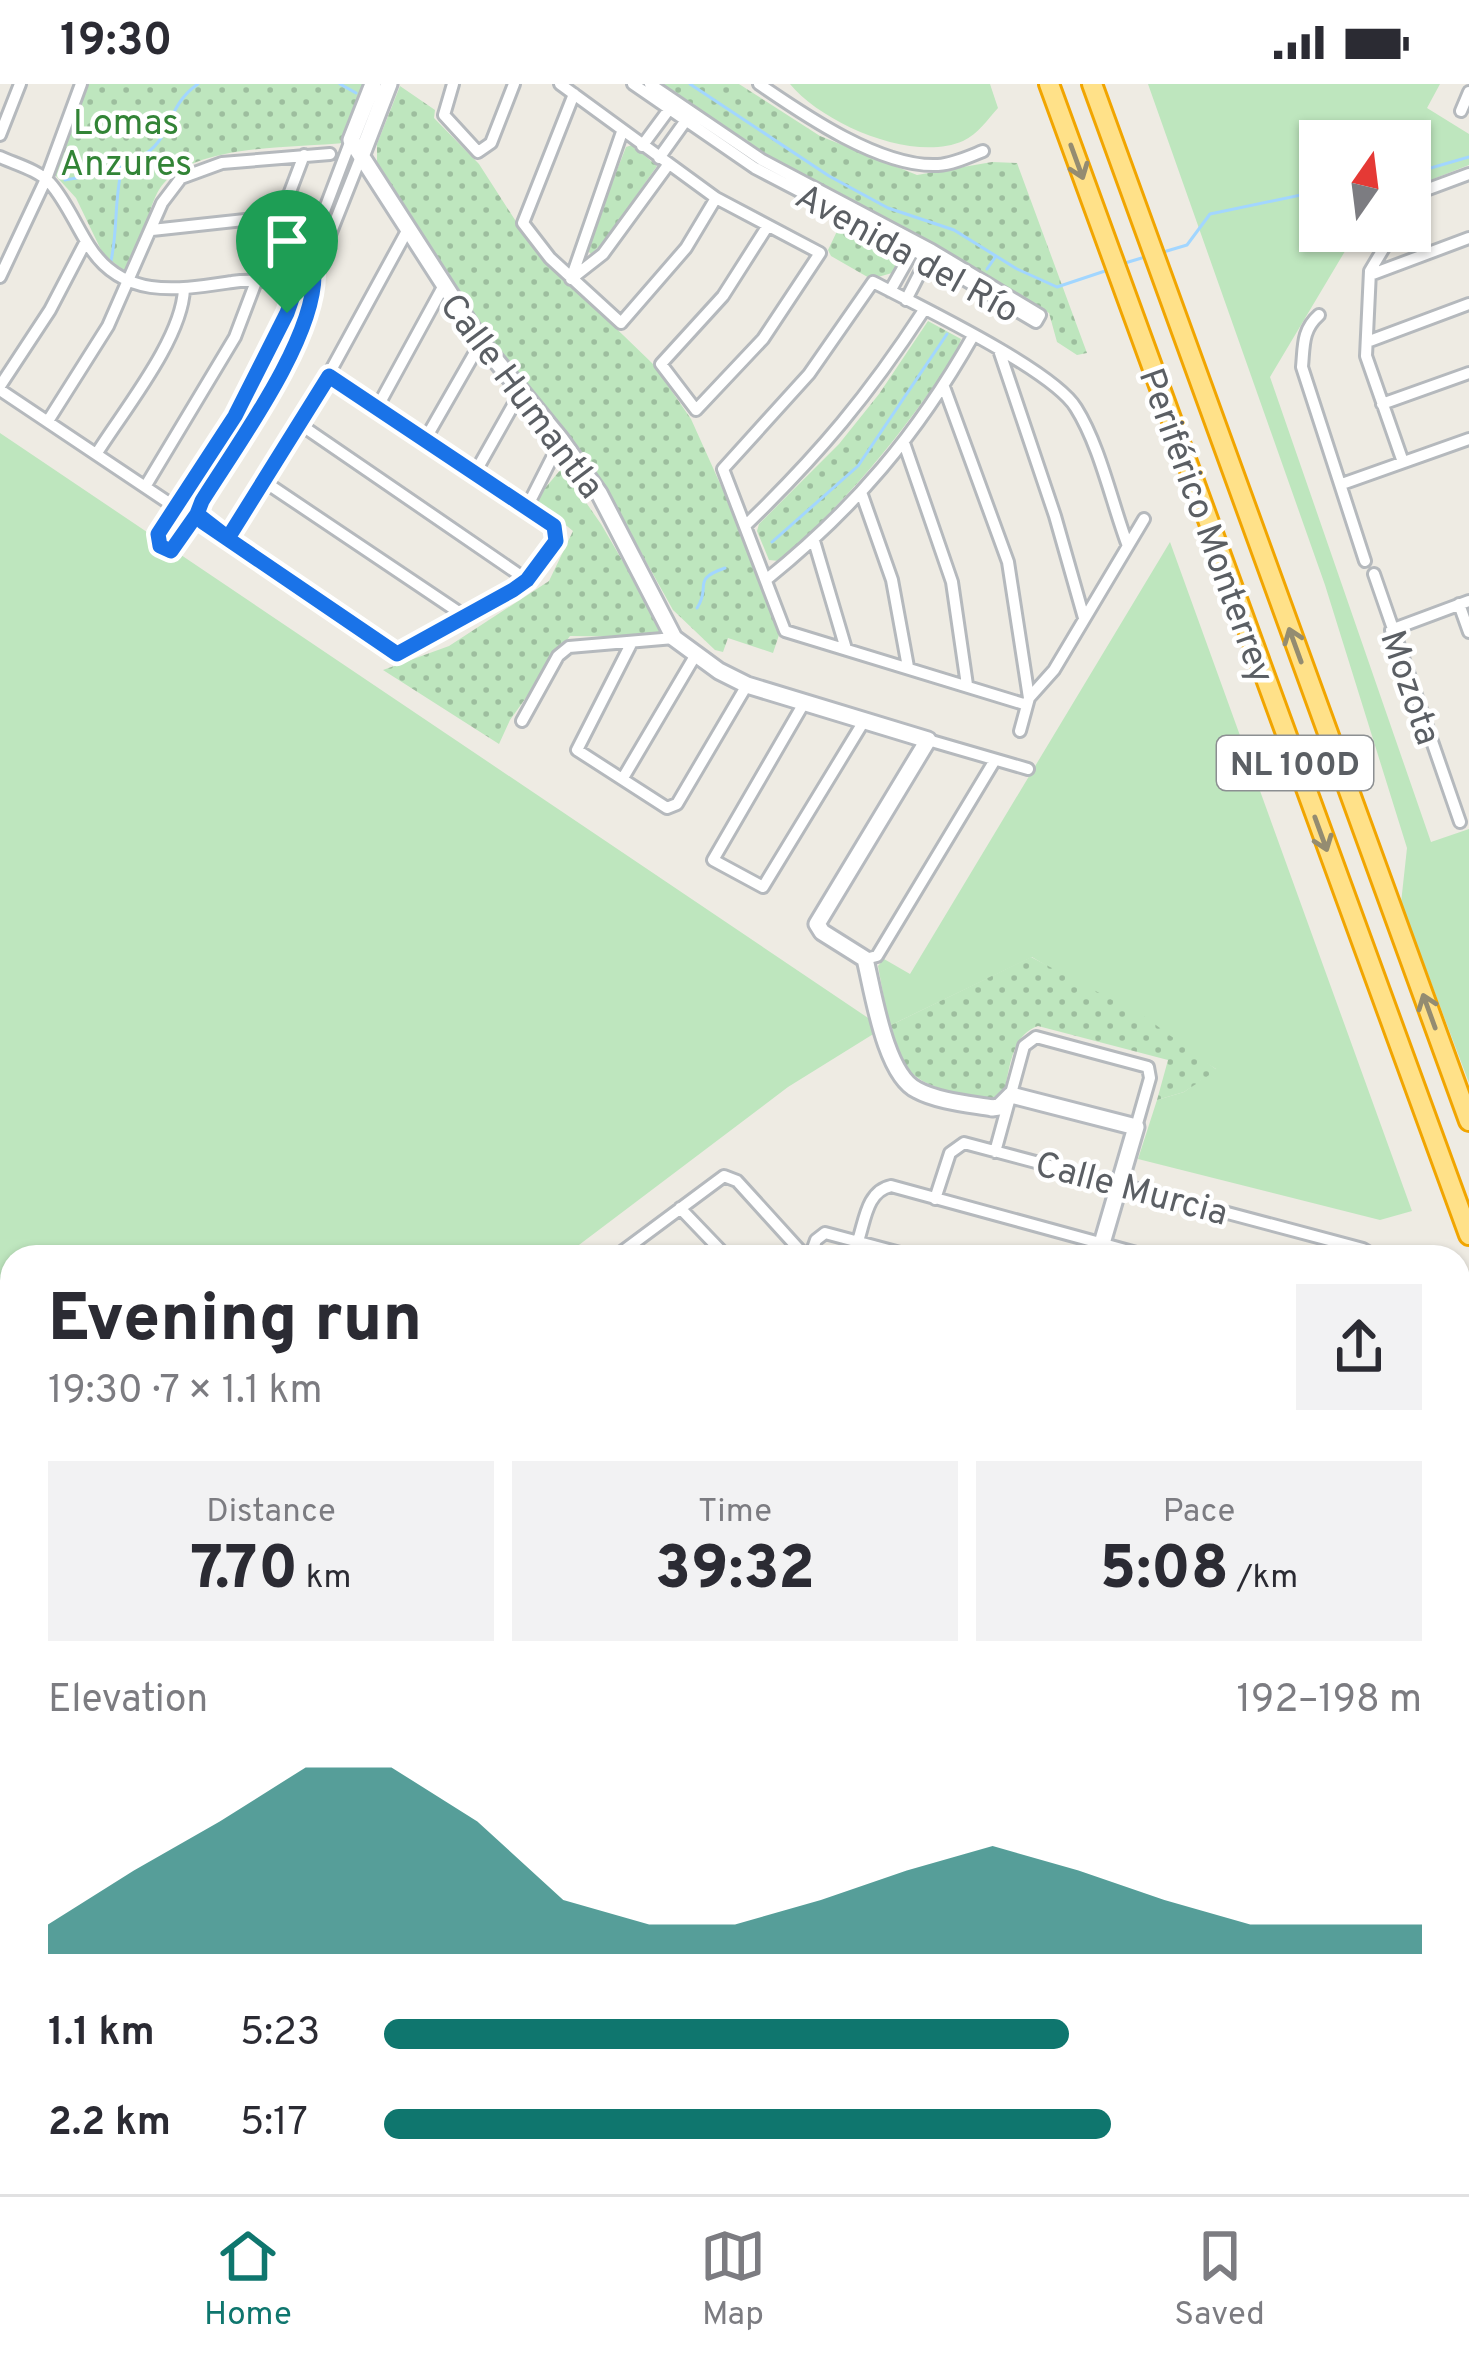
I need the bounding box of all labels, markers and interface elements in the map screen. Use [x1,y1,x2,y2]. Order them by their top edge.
text: 19:30 [60,14,172,71]
park label: Lomas Anzures [60,102,192,189]
north arrow [1299,120,1431,252]
map controls [1299,120,1431,252]
one-way arrow [1068,143,1089,180]
street label: Avenida del Río [786,175,1026,336]
pin [236,190,338,313]
icon: arrive [254,208,320,274]
street label: Calle Humantla [428,285,612,509]
street label: Periférico Monterrey [1126,363,1283,690]
street label: Mozota [1367,625,1449,752]
one-way arrow [1283,627,1304,664]
road number: NL 100D [1217,736,1373,790]
one-way arrow [1312,815,1333,852]
one-way arrow [1417,993,1438,1030]
street label: Calle Murcia [1030,1143,1232,1239]
text: Evening run [48,1281,422,1364]
button: share [1296,1284,1422,1410]
text: 19:30 · 7 × 1.1 km [48,1368,323,1417]
text: Distance [206,1492,336,1534]
text: Time [698,1492,772,1534]
text: Pace [1163,1492,1235,1534]
text: 7.70 [191,1534,298,1610]
text: 39:32 [655,1534,815,1610]
text: 5:08 [1100,1534,1229,1610]
text: km [298,1558,351,1600]
text: /km [1229,1558,1298,1600]
text: Elevation [48,1677,208,1726]
text: 192–198 m [1237,1677,1422,1726]
text: 1.1 km [48,2010,155,2059]
text: 5:23 [240,2010,320,2059]
text: 2.2 km [48,2100,171,2149]
text: 5:17 [240,2100,308,2149]
tab: Home [204,2223,292,2337]
tab: Map [700,2223,766,2337]
tab: Saved [1174,2223,1265,2337]

